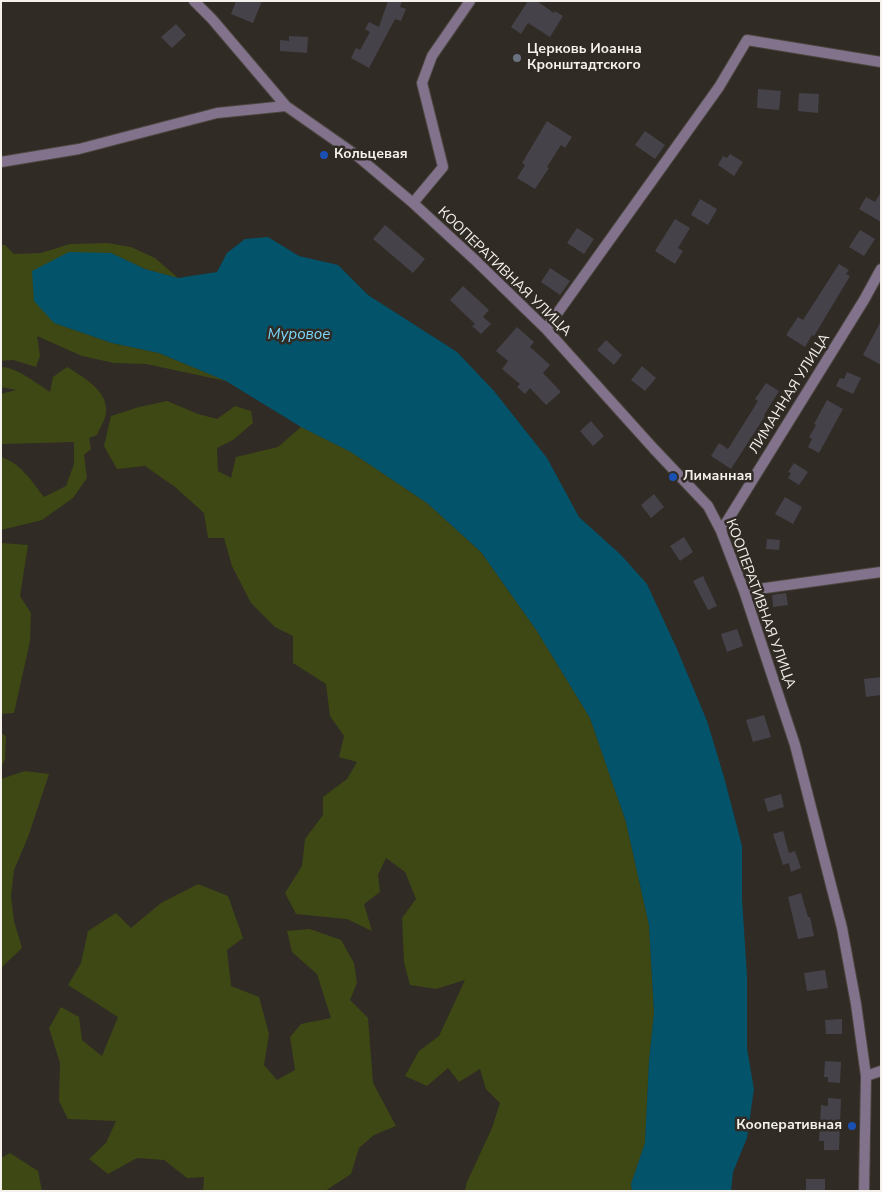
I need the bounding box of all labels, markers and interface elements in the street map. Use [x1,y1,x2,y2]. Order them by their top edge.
place label: Церковь Иоанна Кронштадтского [527,42,642,74]
marker: Церковь Иоанна Кронштадтского [511,52,523,64]
place label: Кольцевая [334,147,408,163]
marker: Кольцевая [318,149,330,161]
street label: КООПЕРАТИВНАЯ УЛИЦА [434,204,574,340]
water label: Муровое [268,326,330,344]
street label: ЛИМАННАЯ УЛИЦА [746,331,834,457]
place label: Лиманная [683,469,752,485]
marker: Лиманная [667,471,679,483]
street label: КООПЕРАТИВНАЯ УЛИЦА [721,517,799,691]
place label: Кооперативная [736,1118,842,1134]
marker: Кооперативная [846,1120,858,1132]

